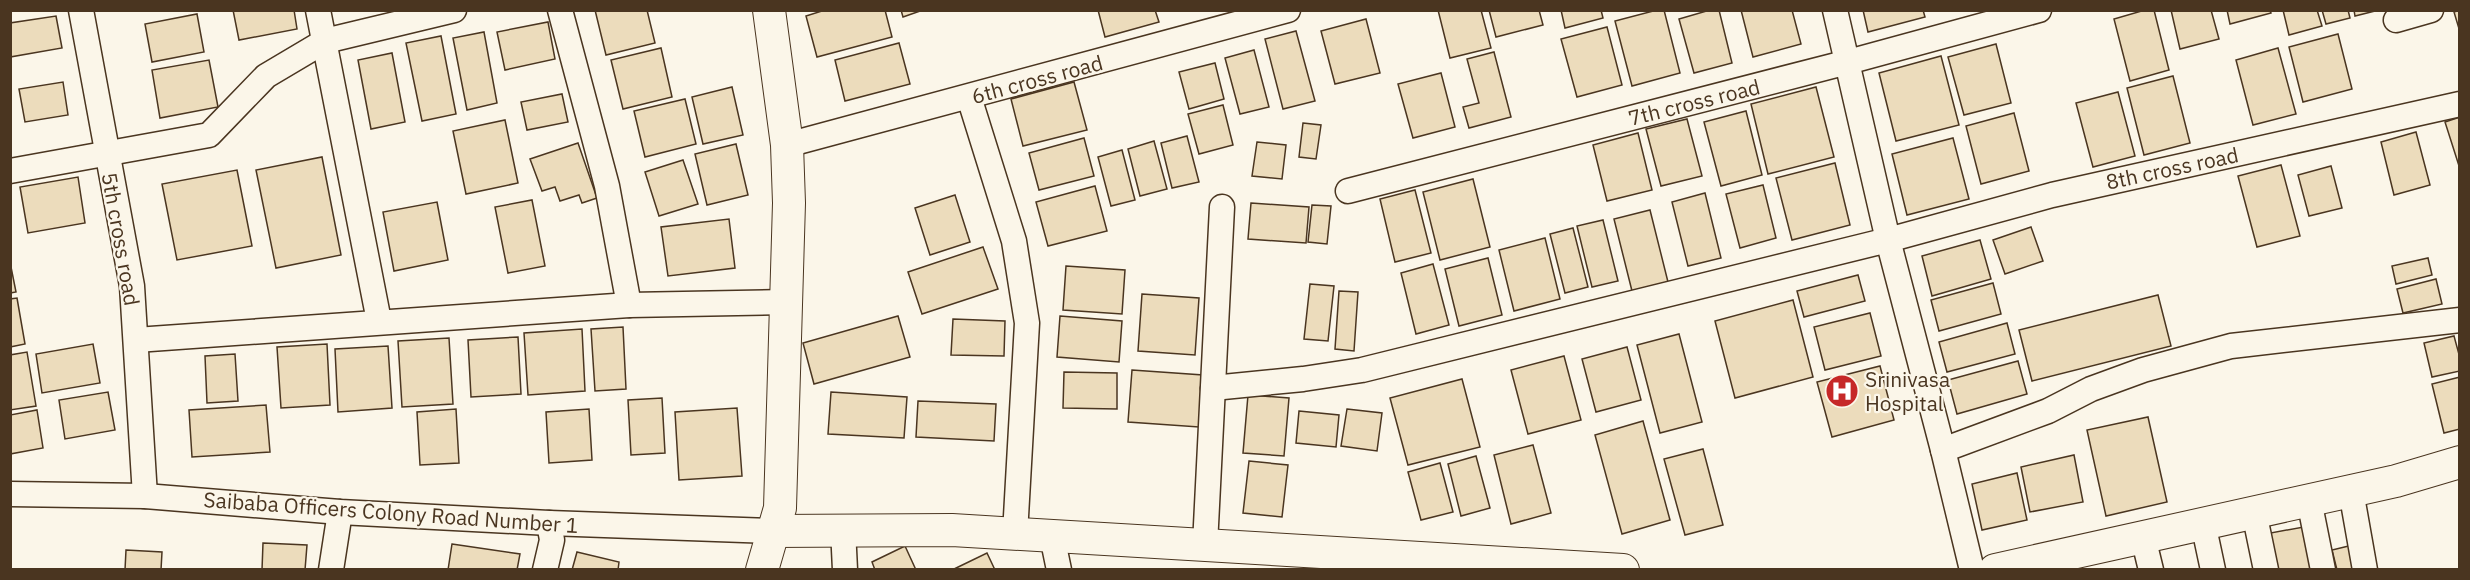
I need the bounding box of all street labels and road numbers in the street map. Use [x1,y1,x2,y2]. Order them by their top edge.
street label: 6th cross road [968,48,1106,110]
street label: 7th cross road [1625,72,1763,132]
street label: 8th cross road [2103,140,2241,196]
street label: 5th cross road [96,170,146,308]
street label: Saibaba Officers Colony Road Number 1 [203,485,579,539]

